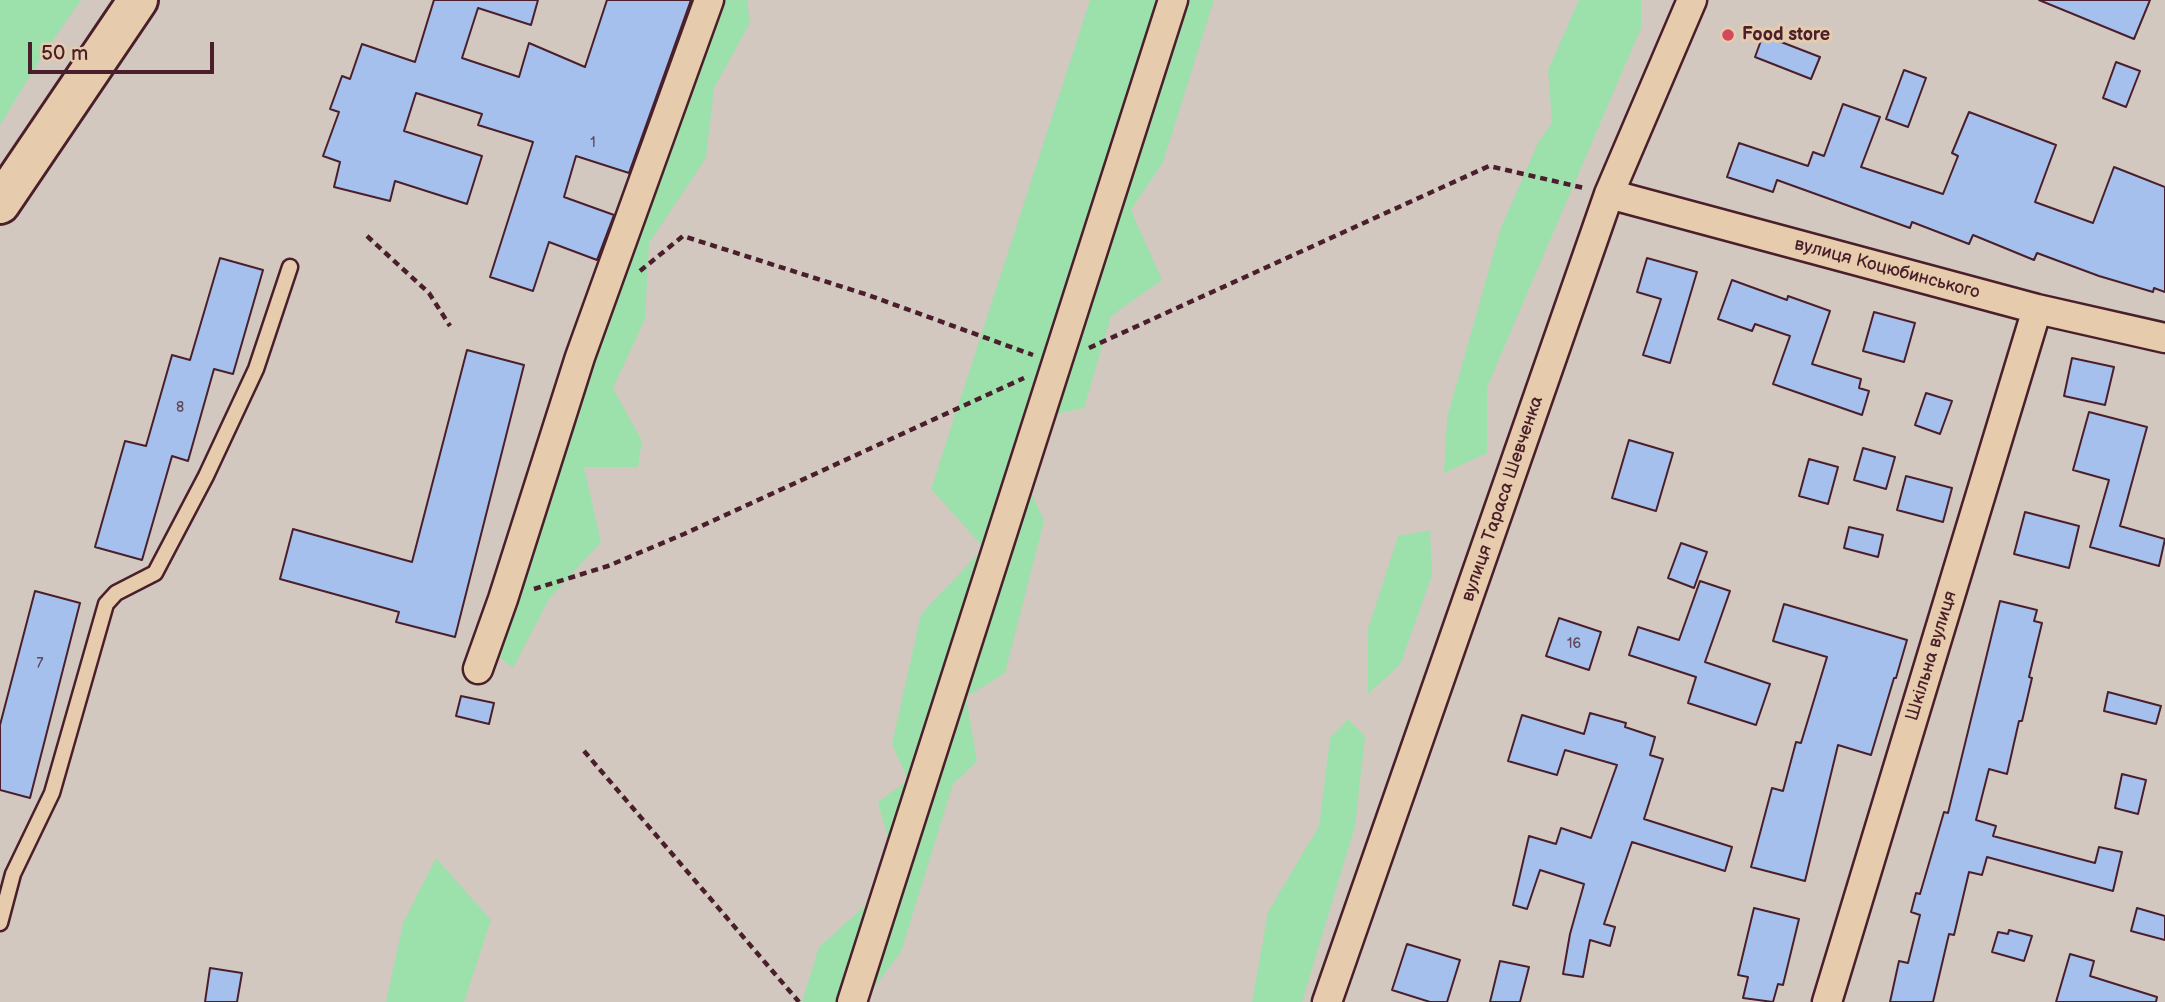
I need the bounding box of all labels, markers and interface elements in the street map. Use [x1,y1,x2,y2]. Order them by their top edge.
place label: Food store [1742,24,1830,46]
marker: Food store [1720,27,1736,43]
scale bar [32,28,217,72]
text: 50 m [41,41,88,66]
house number: 1 [590,135,596,151]
street label: вулиця Коцюбинського [1792,234,1982,304]
street label: вулиця Тараса Шевченка [1458,393,1548,605]
house number: 8 [176,400,184,416]
street label: Шкільна вулиця [1902,588,1962,724]
house number: 16 [1567,636,1581,652]
house number: 7 [37,656,43,672]

